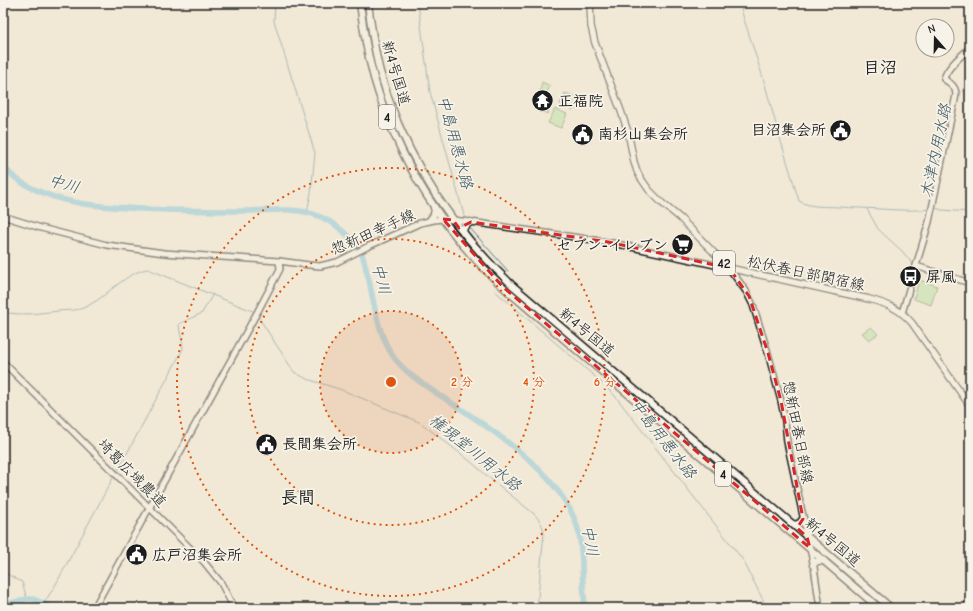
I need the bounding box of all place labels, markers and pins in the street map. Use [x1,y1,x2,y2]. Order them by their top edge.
temple icon: 正福院 [530,88,556,114]
place label: 正福院 [558,92,603,110]
public building icon: 目沼集会所 [828,117,854,143]
public building icon: 南杉山集会所 [570,121,596,147]
place label: 目沼集会所 [751,121,826,139]
place label: 南杉山集会所 [598,125,688,143]
supermarket icon: セブン-イレブン [670,232,696,258]
place label: セブン-イレブン [557,236,668,254]
bus stop icon: 屏風 [898,264,924,290]
place label: 屏風 [926,268,956,286]
centre of rings [384,375,398,389]
public building icon: 長間集会所 [254,431,280,457]
place label: 長間集会所 [282,435,357,453]
public building icon: 広戸沼集会所 [124,542,150,568]
place label: 広戸沼集会所 [152,546,242,564]

